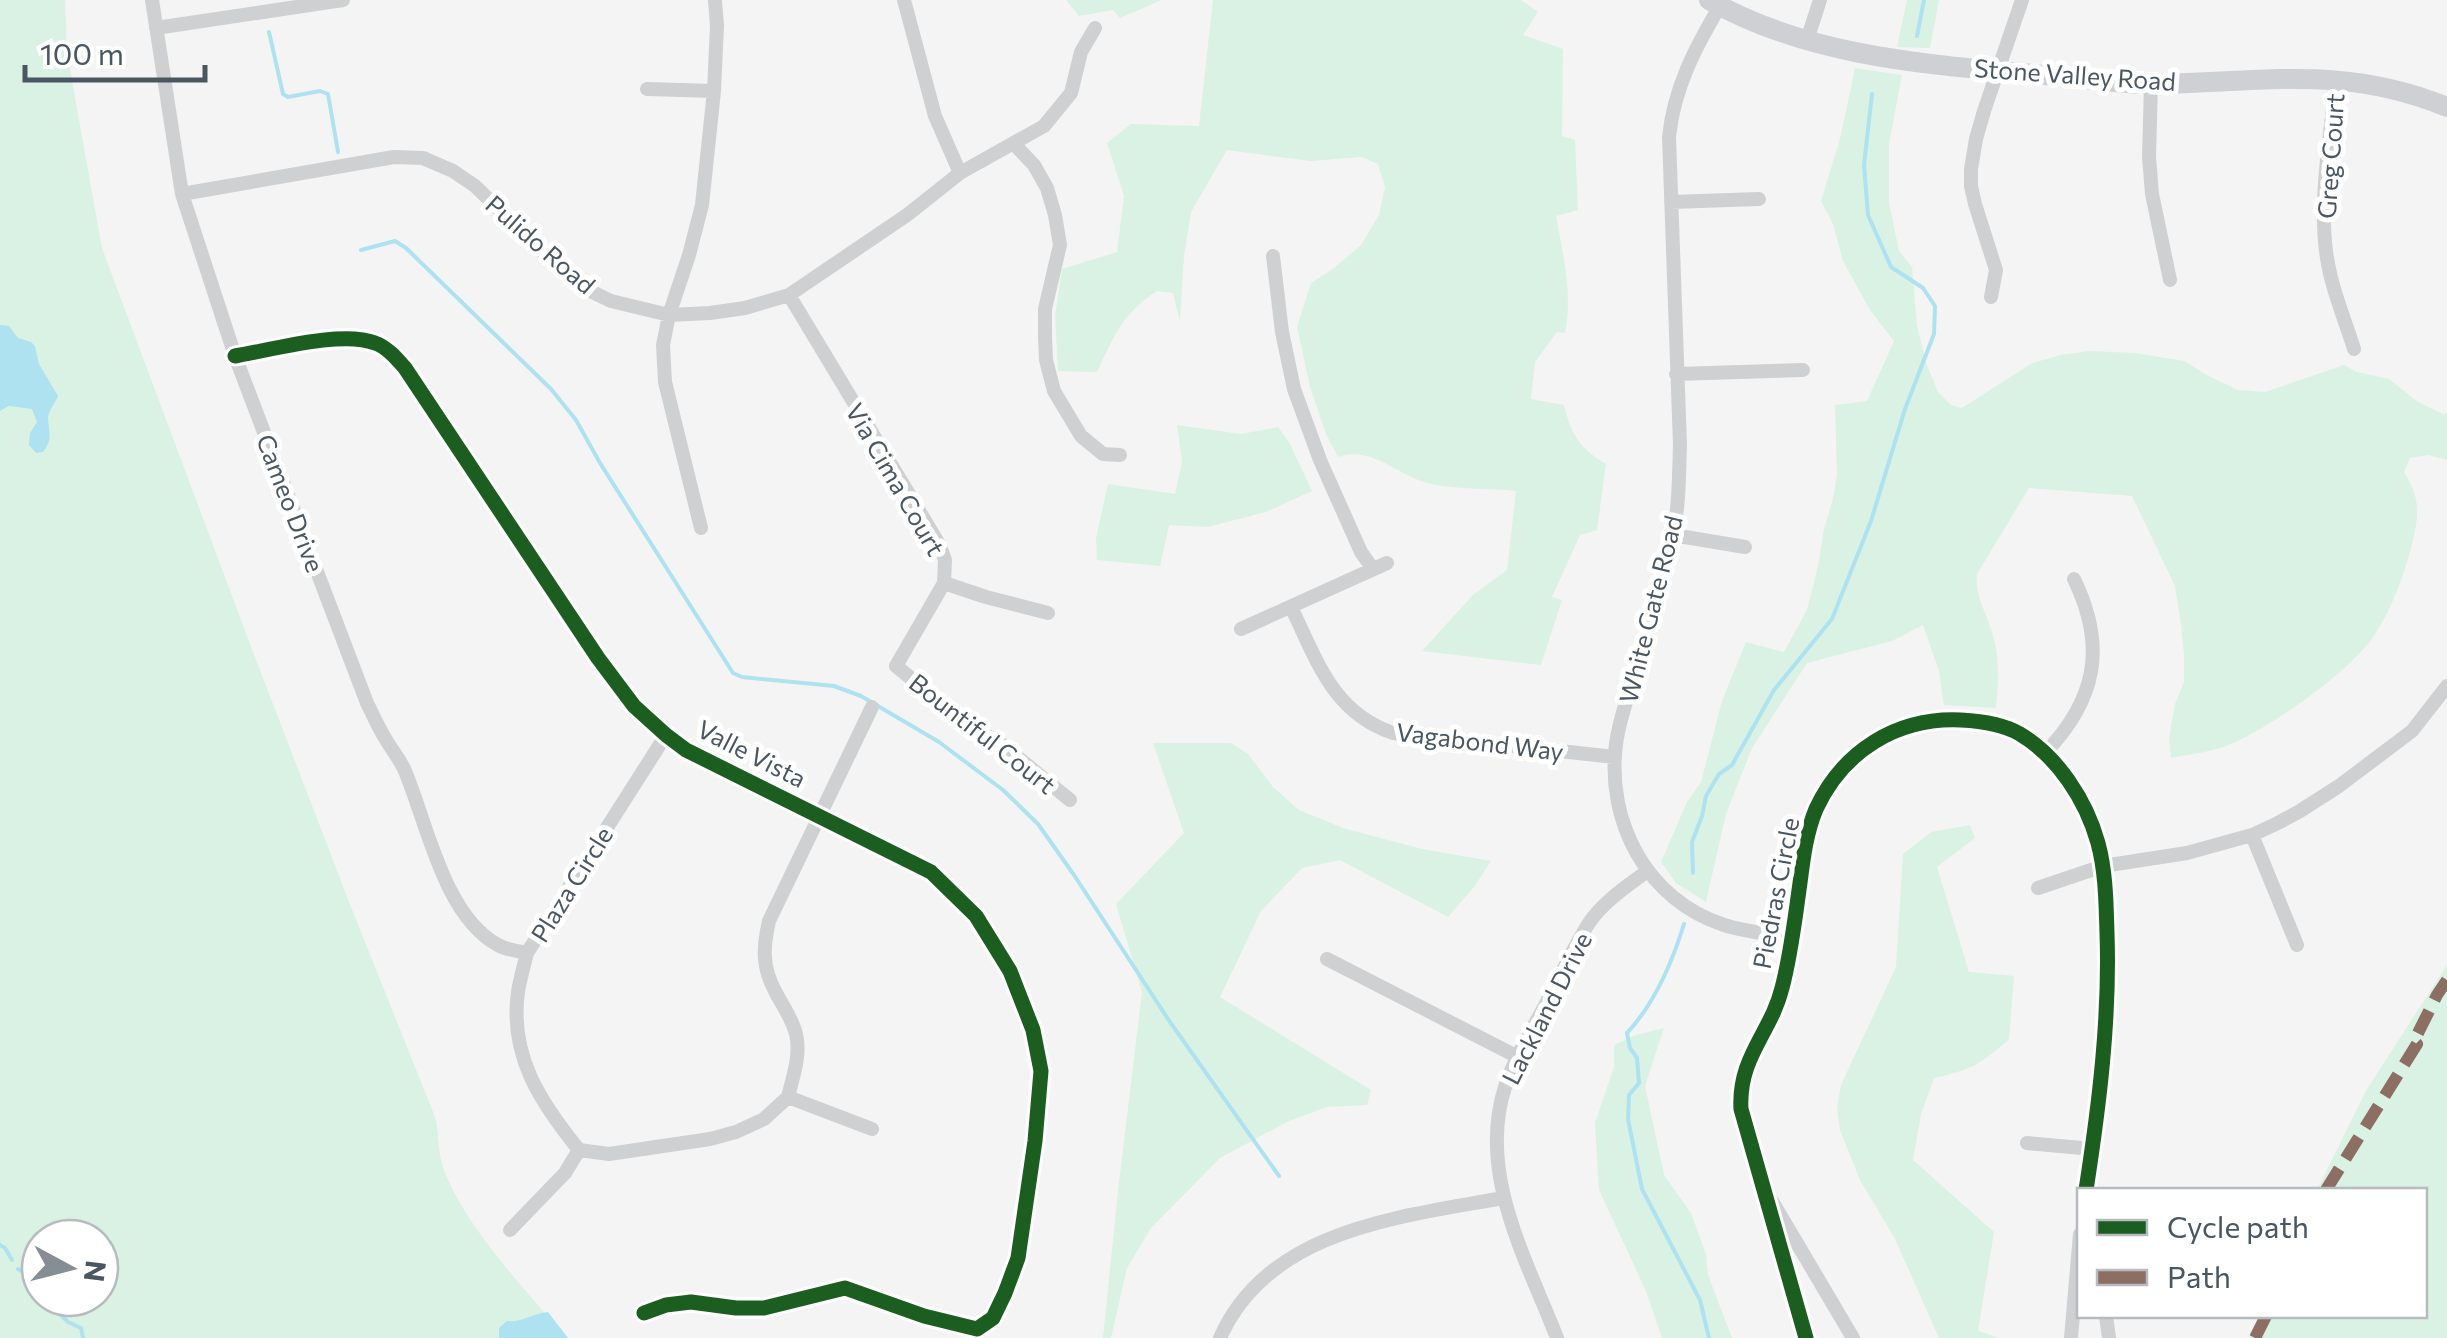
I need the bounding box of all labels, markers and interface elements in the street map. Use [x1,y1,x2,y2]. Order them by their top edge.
scale bar [25,20,205,82]
text: 100 m [40,34,124,71]
street label: Stone Valley Road [1973,52,2177,96]
street label: Greg Court [2311,92,2349,220]
street label: Pulido Road [480,188,602,300]
street label: Via Cima Court [840,397,952,561]
street label: Cameo Drive [251,430,331,576]
street label: White Gate Road [1612,512,1688,706]
street label: Bountiful Court [904,667,1062,799]
street label: Valle Vista [693,713,811,793]
street label: Vagabond Way [1395,716,1566,766]
street label: Piedras Circle [1746,815,1804,971]
street label: Plaza Circle [524,821,618,947]
street label: Lackland Drive [1495,927,1597,1089]
legend [2077,1188,2427,1318]
text: Cycle path [2167,1207,2309,1244]
north arrow [20,1218,120,1318]
text: Path [2167,1257,2231,1294]
text: N [78,1259,114,1284]

